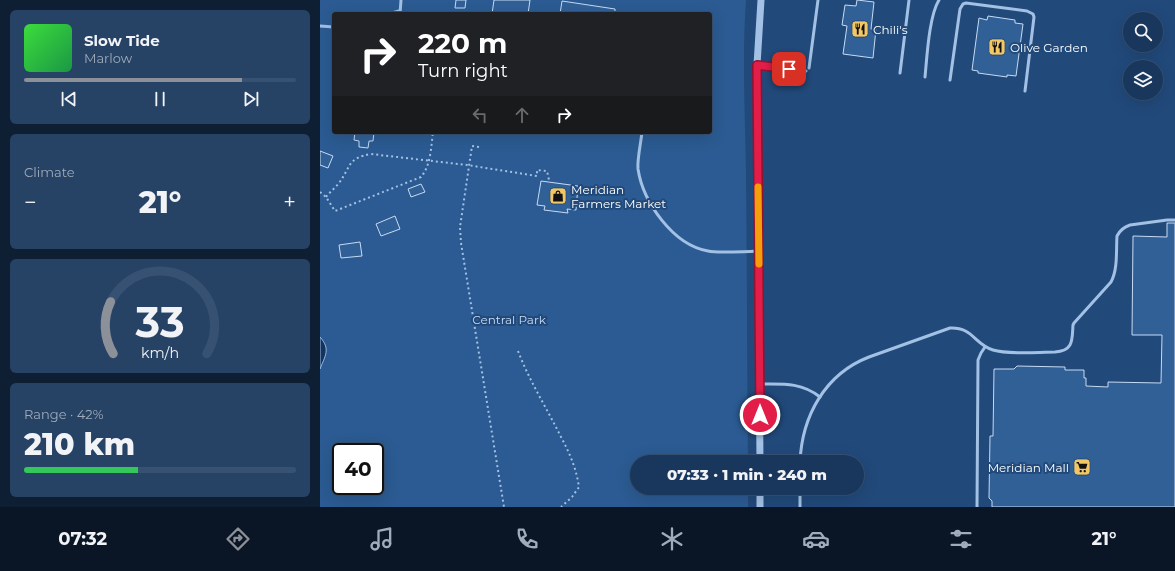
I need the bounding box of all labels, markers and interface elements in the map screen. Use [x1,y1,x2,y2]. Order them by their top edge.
map controls [1123,12,1163,100]
button: search [1123,12,1163,52]
restaurant icon: Chili's [850,19,870,39]
place label: Chili's [873,22,908,37]
text: 220 m [418,26,507,60]
icon: right [352,28,404,80]
text: Slow Tide [84,31,160,50]
restaurant icon: Olive Garden [987,37,1007,57]
place label: Olive Garden [1010,40,1088,55]
text: Marlow [84,50,132,66]
pin [772,52,806,86]
icon: arrive [778,58,800,80]
text: Turn right [418,60,508,82]
button: layers [1123,60,1163,100]
icon: previous [58,88,80,110]
icon: pause [149,88,171,110]
icon: next [240,88,262,110]
icon: left [469,104,491,126]
icon: ahead [511,104,533,126]
icon: right [553,104,575,126]
text: Climate [24,164,75,180]
place label: Meridian Farmers Market [571,182,666,211]
text: 21° [139,184,181,221]
shop icon: Meridian Farmers Market [548,186,568,206]
text: − [24,189,37,216]
text: + [283,189,296,216]
text: 33 [134,296,185,346]
park label: Central Park [472,312,547,327]
text: km/h [141,343,179,361]
position arrow [739,394,781,436]
text: Range · 42% [24,406,104,422]
text: 210 km [24,426,135,463]
speed limit sign: 40 [332,443,384,495]
supermarket icon: Meridian Mall [1072,457,1092,477]
place label: Meridian Mall [988,460,1069,475]
text: 07:33 · 1 min · 240 m [667,465,827,484]
icon: directions [224,525,252,553]
icon: music [368,525,396,553]
icon: phone [513,525,541,553]
icon: climate [658,525,686,553]
icon: car [802,525,830,553]
icon: filters [947,525,975,553]
text: 07:32 [58,528,107,550]
text: 21° [1091,528,1117,550]

